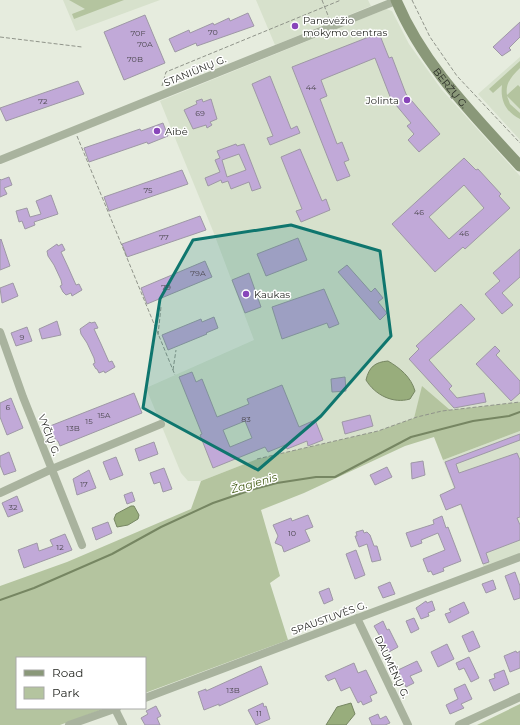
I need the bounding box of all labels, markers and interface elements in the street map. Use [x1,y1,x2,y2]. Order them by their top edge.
place label: Panevėžio mokymo centras [303,14,387,39]
marker: Panevėžio mokymo centras [290,21,300,31]
house number: 70 [208,27,218,37]
house number: 70F [131,28,145,38]
house number: 70A [137,39,153,49]
street label: STANIŪNŲ G. [162,53,228,89]
house number: 70B [127,54,143,64]
street label: BERŽŲ G. [431,65,471,111]
house number: 44 [306,82,317,92]
place label: Jolinta [365,94,399,107]
marker: Jolinta [402,95,412,105]
house number: 72 [38,96,48,106]
house number: 69 [195,108,205,118]
place label: Aibė [165,125,188,138]
marker: Aibė [152,126,162,136]
house number: 75 [143,185,153,195]
house number: 46 [414,207,424,217]
house number: 46 [459,228,469,238]
house number: 77 [159,232,169,242]
house number: 79A [190,268,206,278]
house number: 79 [161,282,171,292]
place label: Kaukas [254,288,290,301]
marker: Kaukas [241,289,251,299]
house number: 9 [20,332,25,342]
house number: 6 [6,402,11,412]
house number: 15A [97,410,111,420]
street label: VYČIŲ G. [35,412,63,458]
house number: 83 [241,414,251,424]
house number: 15 [85,416,93,426]
house number: 13B [66,423,80,433]
water label: Žagienis [228,470,279,497]
house number: 17 [80,479,88,489]
house number: 32 [8,502,18,512]
house number: 10 [288,528,296,538]
house number: 12 [56,542,64,552]
street label: SPAUSTUVĖS G. [289,598,369,638]
street label: DAUMĖNŲ G. [372,633,412,701]
legend [16,657,146,709]
text: Road [52,665,83,680]
text: Park [52,685,80,700]
house number: 13B [226,685,240,695]
house number: 11 [256,708,262,718]

